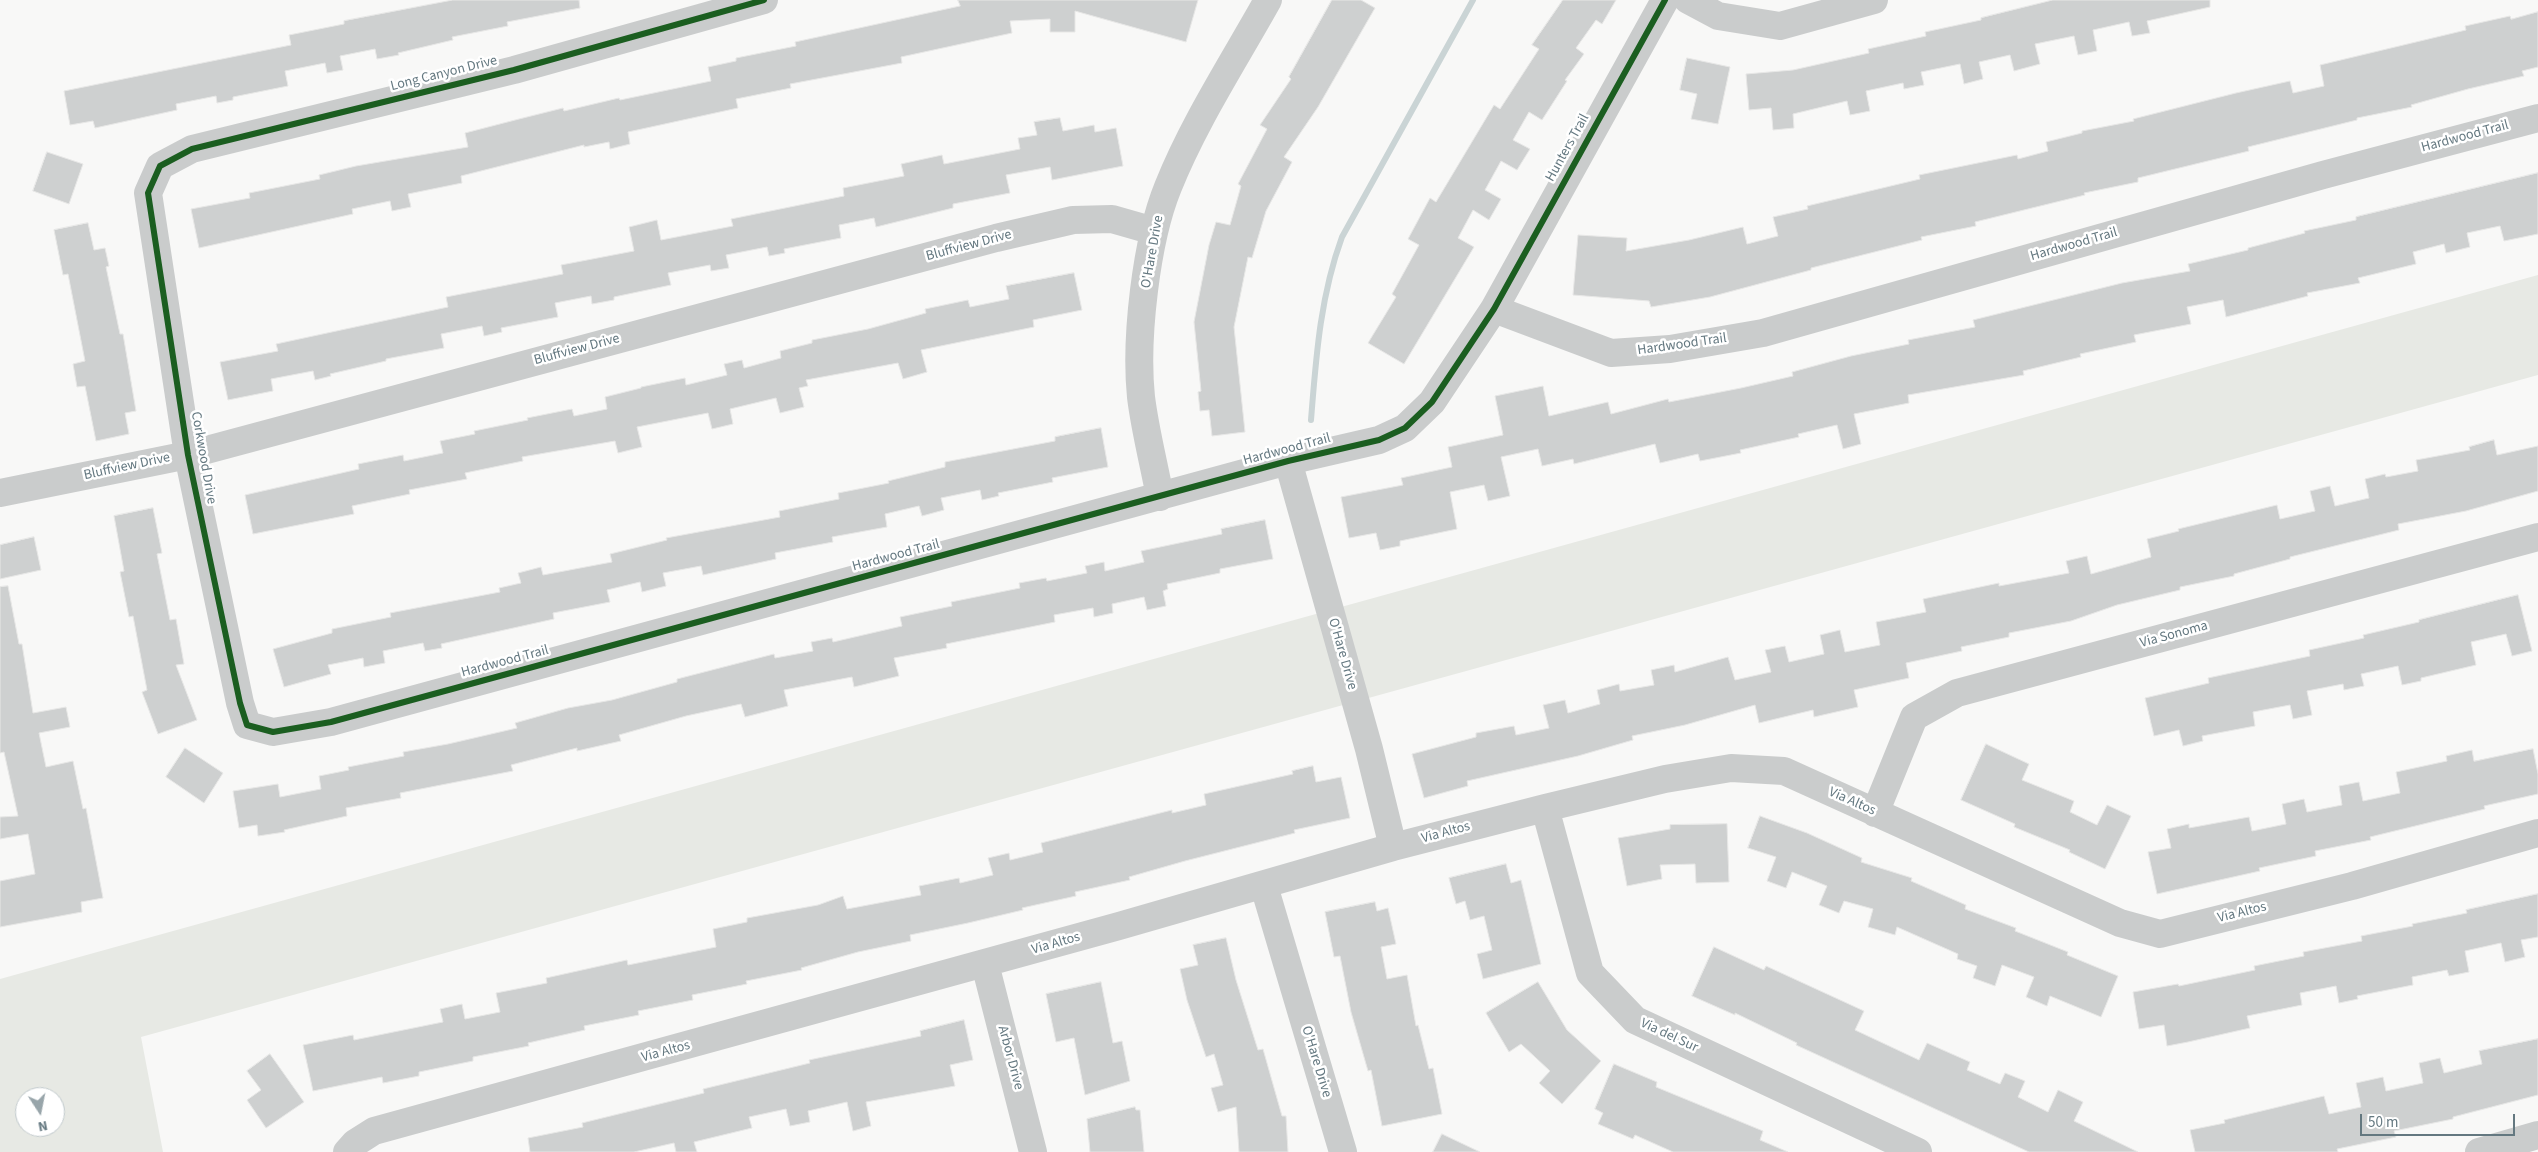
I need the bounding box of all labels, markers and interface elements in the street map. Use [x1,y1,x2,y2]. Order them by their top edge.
street label: Long Canyon Drive [389,53,499,95]
street label: Hunters Trail [1543,111,1593,185]
street label: Hardwood Trail [2419,117,2511,157]
street label: O'Hare Drive [1138,214,1168,290]
street label: Hardwood Trail [2028,225,2120,265]
street label: Bluffview Drive [924,227,1014,265]
street label: Hardwood Trail [1636,330,1728,360]
street label: Bluffview Drive [532,331,622,369]
street label: Corkwood Drive [187,411,219,505]
street label: Hardwood Trail [1241,430,1333,470]
street label: Bluffview Drive [82,450,172,484]
street label: Hardwood Trail [850,536,942,576]
street label: O'Hare Drive [1324,616,1360,692]
street label: Via Sonoma [2138,618,2210,652]
street label: Hardwood Trail [459,642,551,682]
street label: Via Altos [1826,784,1878,820]
street label: Via Altos [1420,818,1472,848]
street label: Via Altos [2216,899,2268,927]
street label: Via Altos [1030,929,1082,959]
street label: Via del Sur [1638,1015,1700,1057]
street label: Arbor Drive [993,1024,1027,1092]
street label: O'Hare Drive [1297,1024,1335,1100]
street label: Via Altos [640,1037,692,1067]
north arrow [15,1087,65,1137]
scale bar [2363,1104,2518,1136]
text: 50 m [2368,1112,2398,1133]
text: N [36,1115,49,1136]

